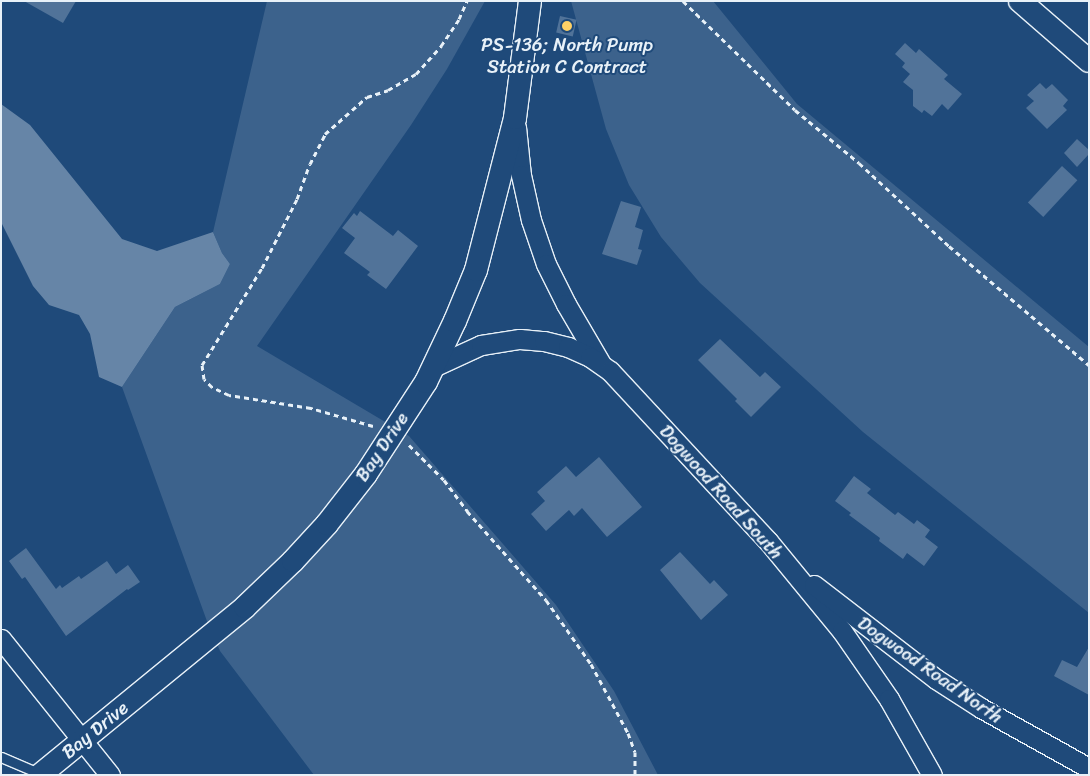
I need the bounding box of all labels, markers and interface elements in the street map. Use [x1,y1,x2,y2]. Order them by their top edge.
marker: PS-136; North Pump Station C Contract [561,20,573,32]
place label: PS-136; North Pump Station C Contract [481,34,653,78]
street label: Bay Drive [350,408,414,486]
street label: Dogwood Road South [654,420,788,564]
street label: Dogwood Road North [853,611,1007,729]
street label: Bay Drive [57,696,133,764]

